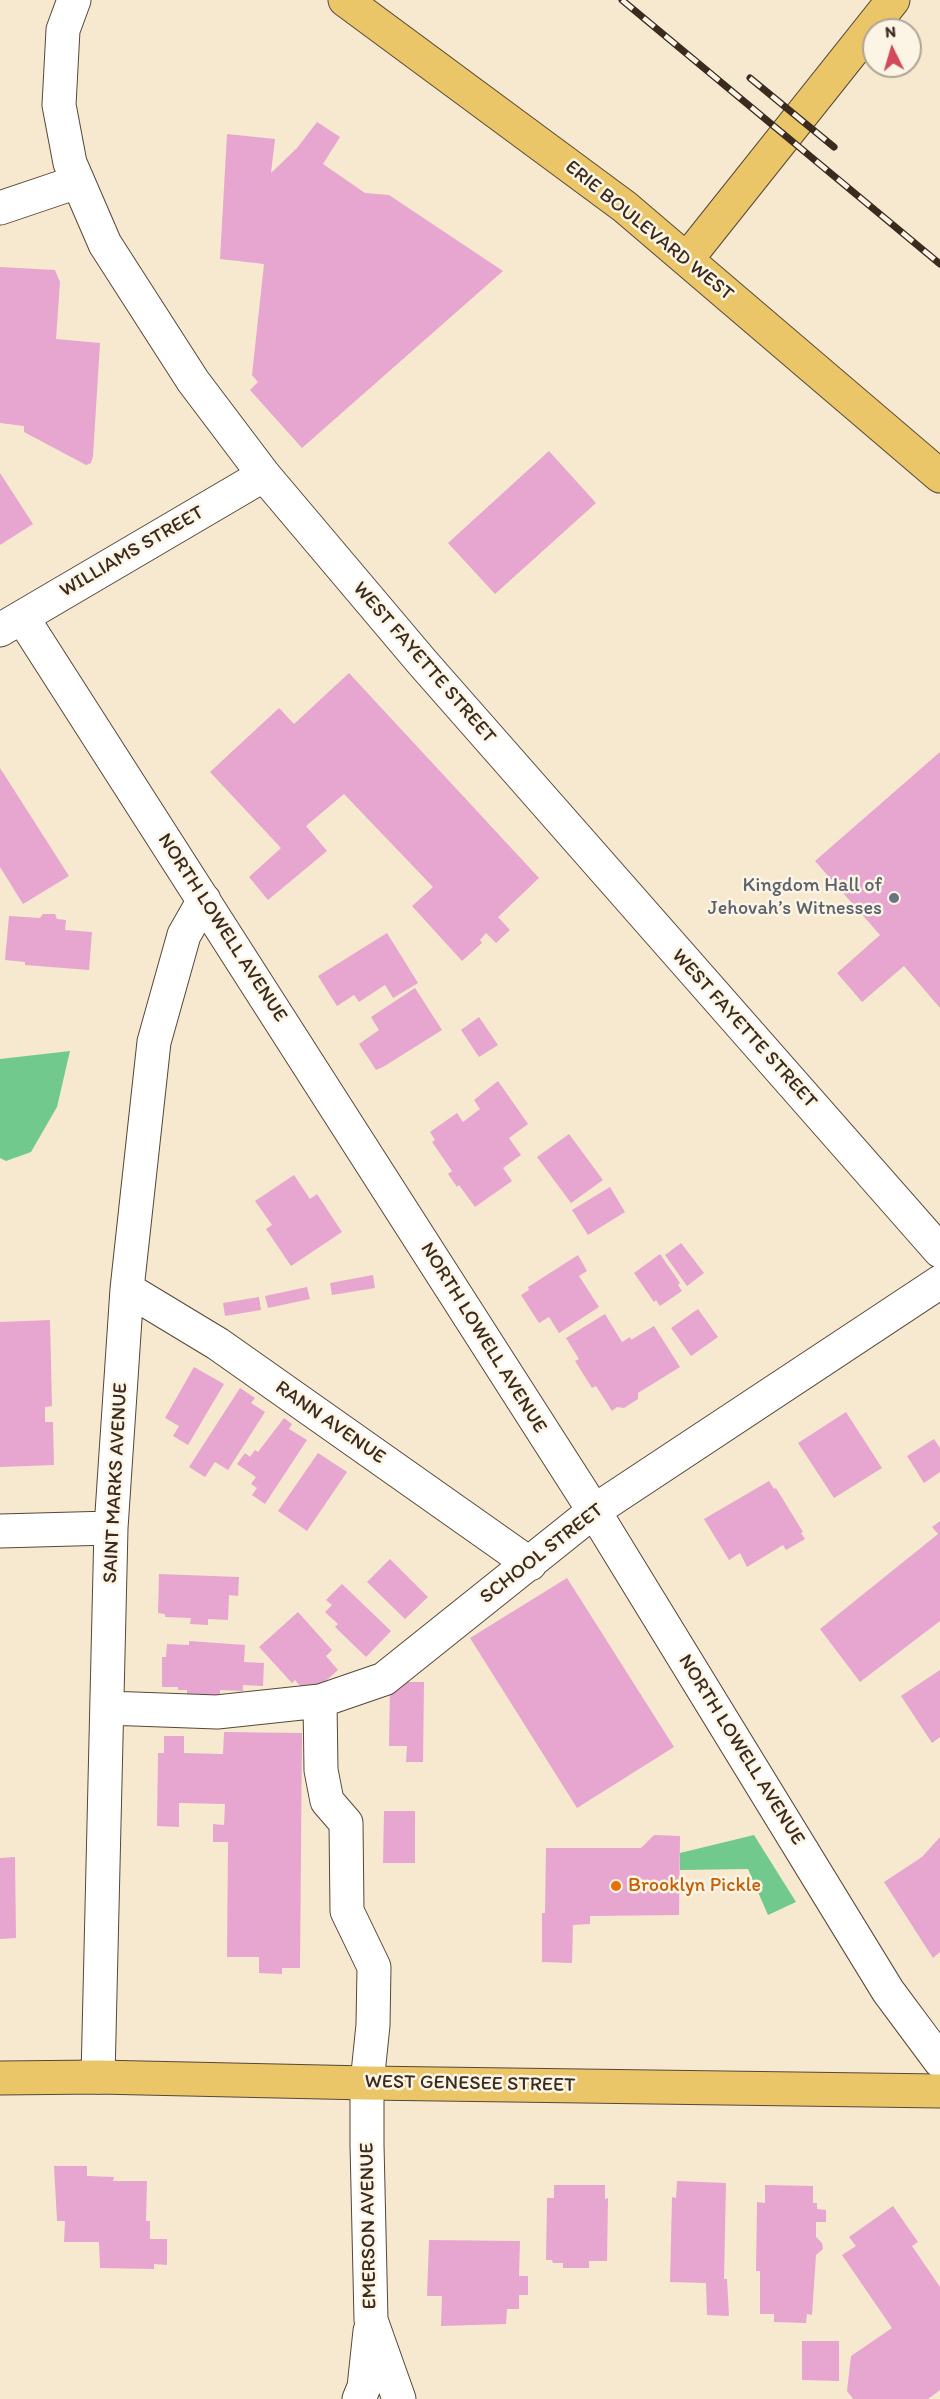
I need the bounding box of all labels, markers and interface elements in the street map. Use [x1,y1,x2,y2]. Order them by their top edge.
north arrow [862,18,922,78]
text: N [884,22,897,41]
street label: ERIE BOULEVARD WEST [560,156,738,306]
street label: WILLIAMS STREET [56,501,208,603]
street label: WEST FAYETTE STREET [347,577,501,749]
street label: NORTH LOWELL AVENUE [152,829,292,1027]
place label: Kingdom Hall of Jehovah’s Witnesses [708,874,882,921]
marker: Kingdom Hall of Jehovah’s Witnesses [887,891,901,905]
street label: WEST FAYETTE STREET [666,944,822,1114]
street label: NORTH LOWELL AVENUE [414,1238,552,1438]
street label: RANN AVENUE [270,1376,390,1470]
street label: SAINT MARKS AVENUE [99,1382,133,1584]
street label: SCHOOL STREET [476,1498,608,1610]
street label: NORTH LOWELL AVENUE [672,1650,810,1850]
place label: Brooklyn Pickle [628,1874,761,1898]
marker: Brooklyn Pickle [609,1879,623,1893]
street label: WEST GENESEE STREET [364,2070,576,2098]
street label: EMERSON AVENUE [356,2142,382,2310]

